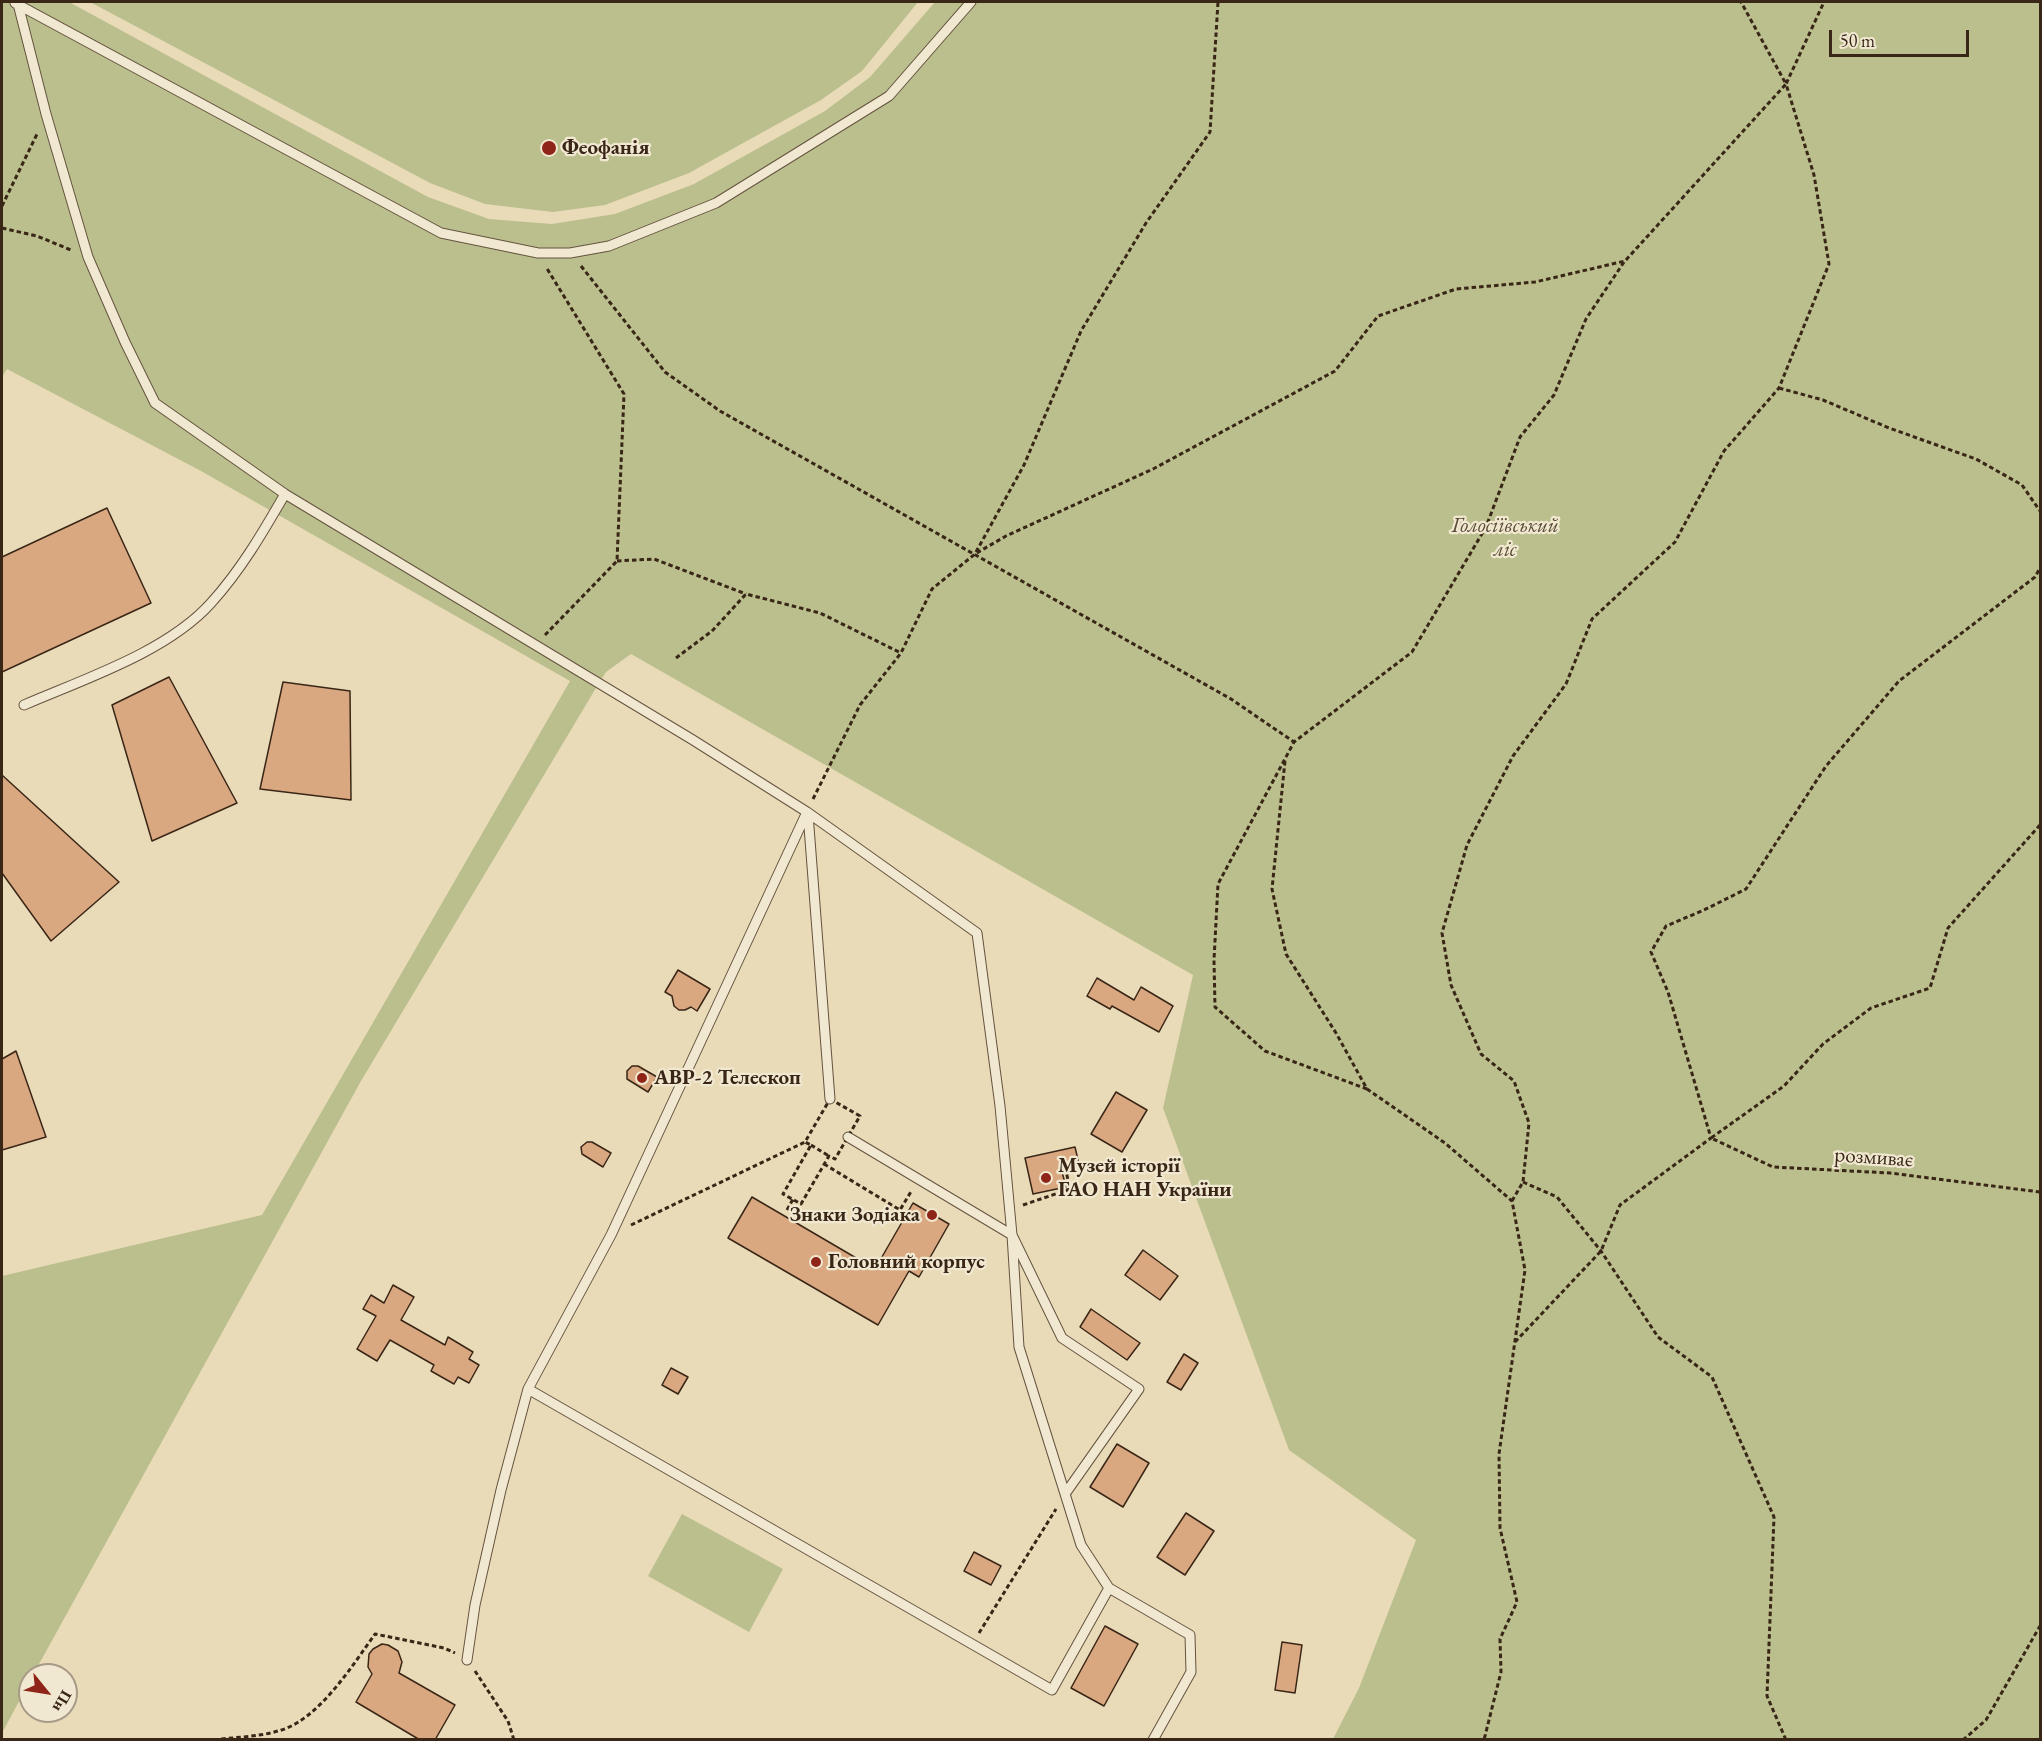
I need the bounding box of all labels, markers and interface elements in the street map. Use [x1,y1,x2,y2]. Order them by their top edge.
scale bar [1832,18,1972,56]
text: 50 m [1840,29,1875,52]
place label: Феофанія [562,135,649,161]
marker: Феофанія [540,139,558,157]
park label: Голосіївський ліс [1451,513,1559,563]
place label: АВР-2 Телескоп [654,1065,801,1091]
marker: АВР-2 Телескоп [635,1071,649,1085]
street label: розмиває [1834,1143,1914,1173]
place label: Музей історії ГАО НАН України [1058,1153,1232,1203]
marker: Музей історії ГАО НАН України [1039,1171,1053,1185]
place label: Знаки Зодіака [789,1202,920,1228]
marker: Знаки Зодіака [925,1208,939,1222]
place label: Головний корпус [828,1249,985,1275]
marker: Головний корпус [809,1255,823,1269]
north arrow [18,1663,78,1723]
text: Пн [48,1687,77,1716]

